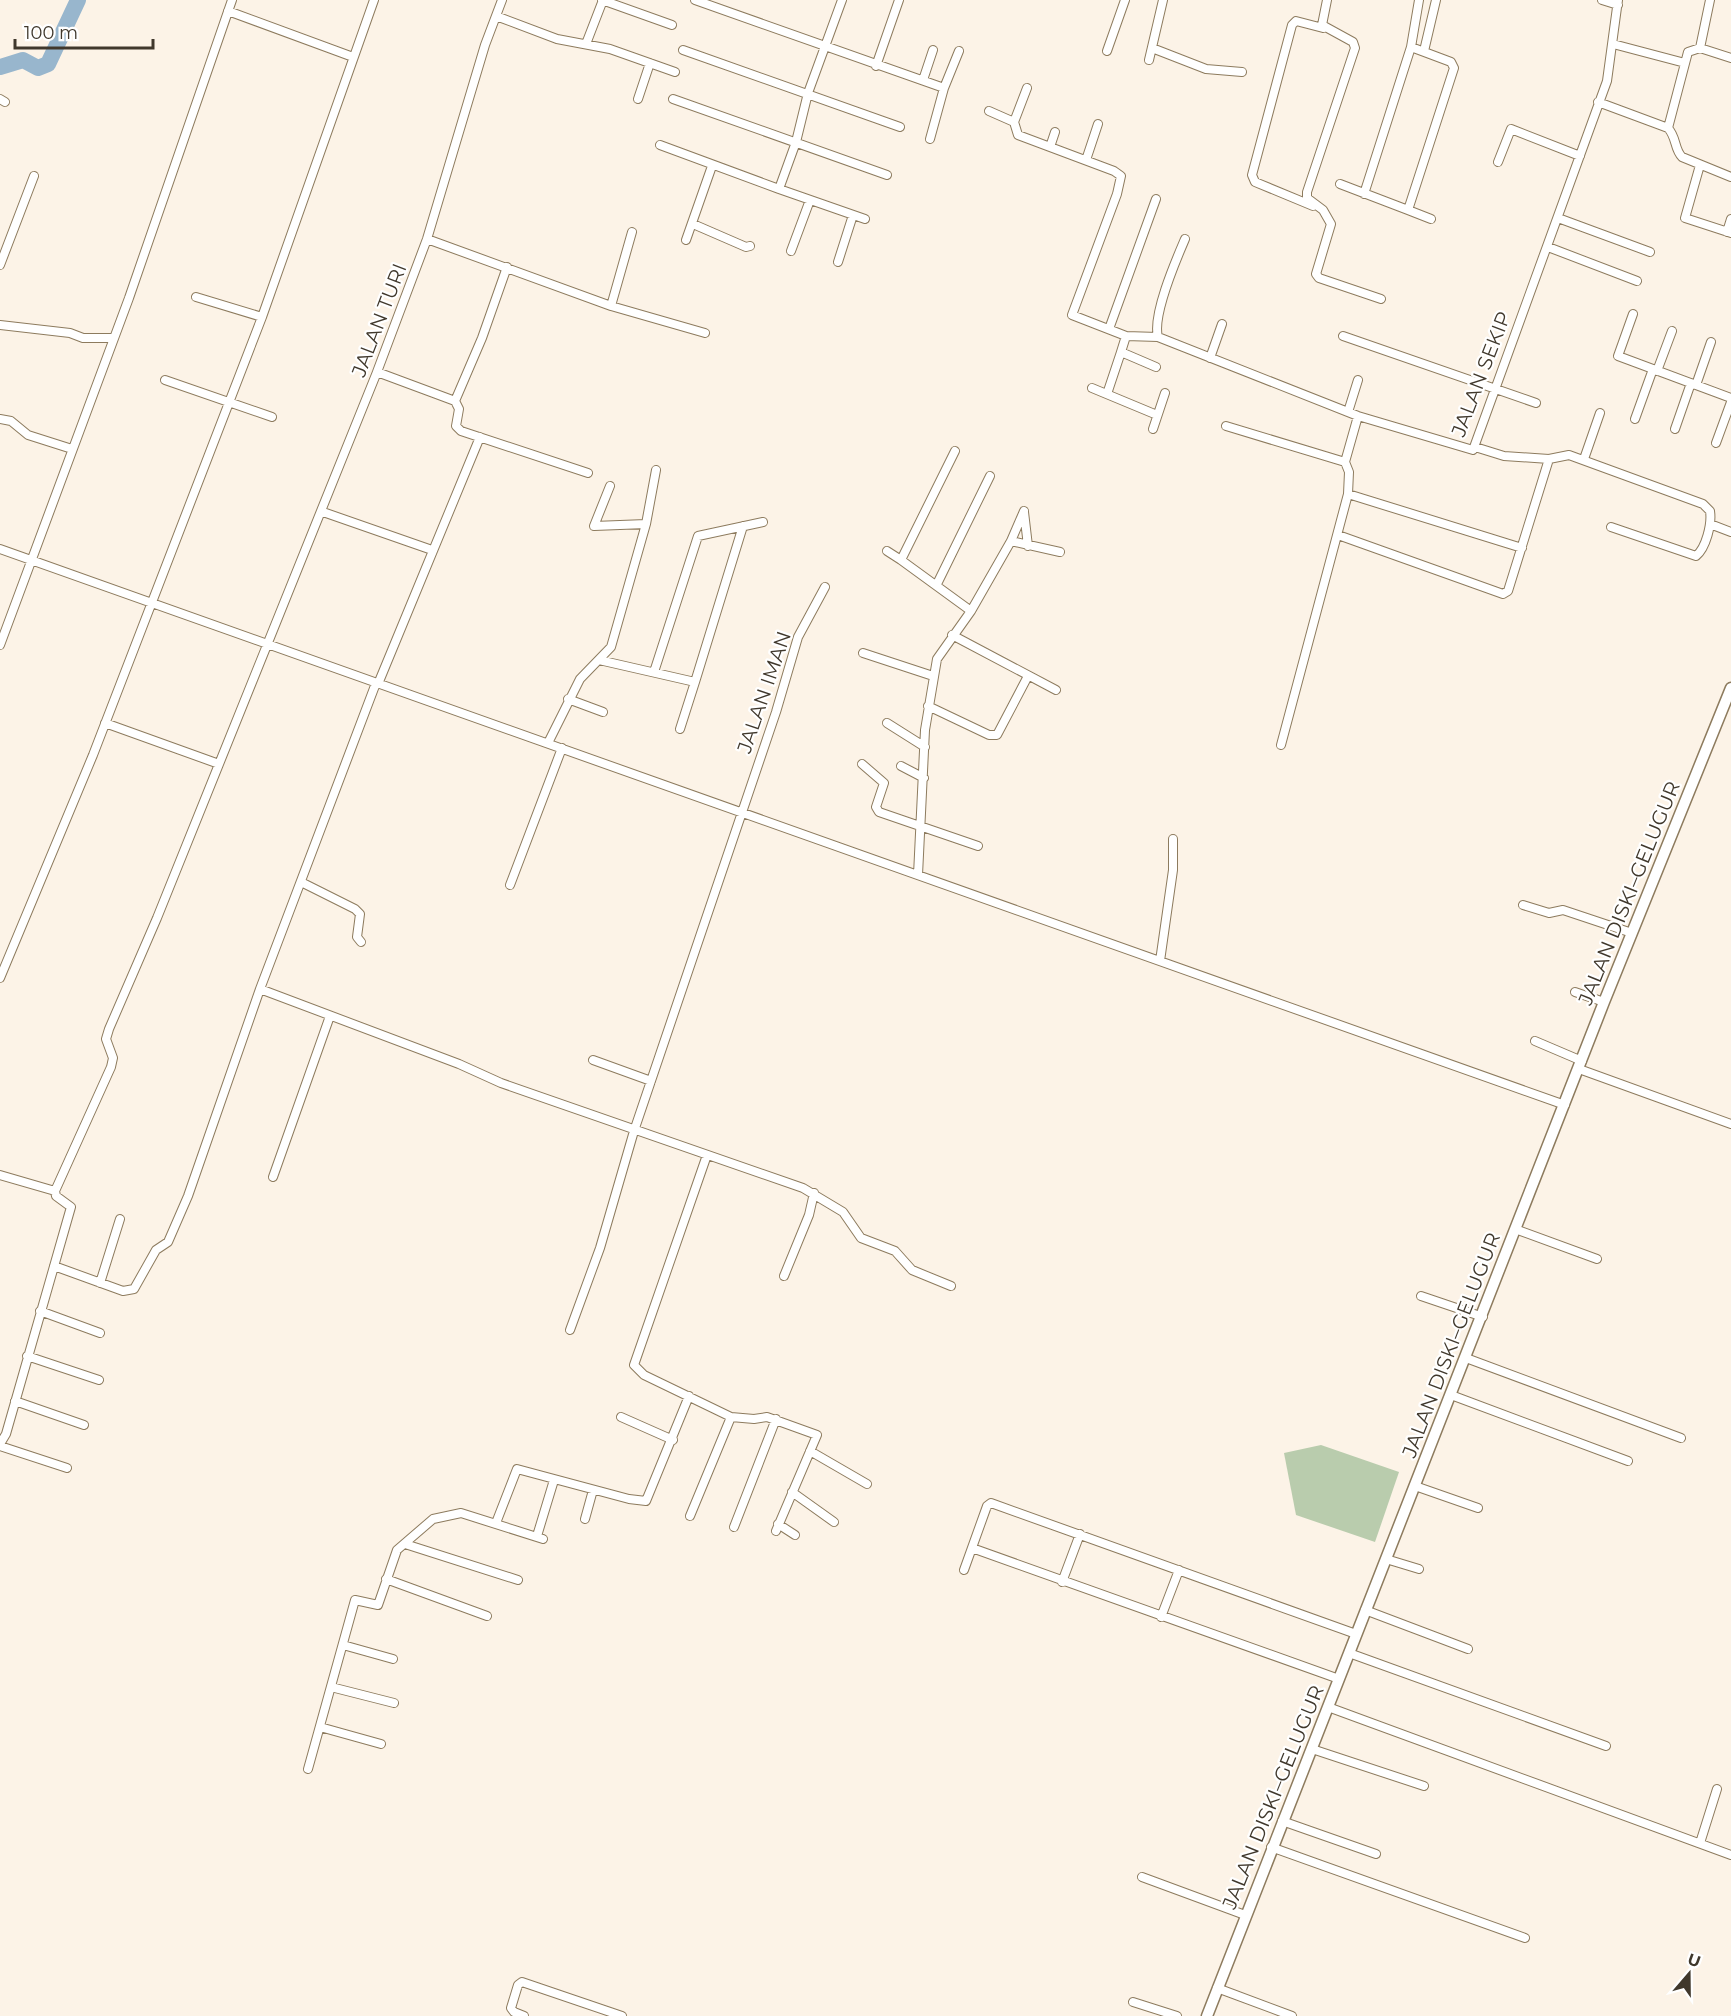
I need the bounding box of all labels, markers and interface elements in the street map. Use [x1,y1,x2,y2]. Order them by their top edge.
scale bar [15,12,153,50]
text: 100 m [24,22,78,44]
street label: JALAN TURI [346,260,412,381]
street label: JALAN SEKIP [1446,308,1516,441]
street label: JALAN IMAN [732,628,796,757]
street label: JALAN DISKI–GELUGUR [1573,778,1685,1009]
street label: JALAN DISKI–GELUGUR [1397,1229,1505,1462]
street label: JALAN DISKI–GELUGUR [1217,1682,1329,1913]
north arrow [1659,1944,1719,2004]
text: U [1685,1949,1703,1971]

